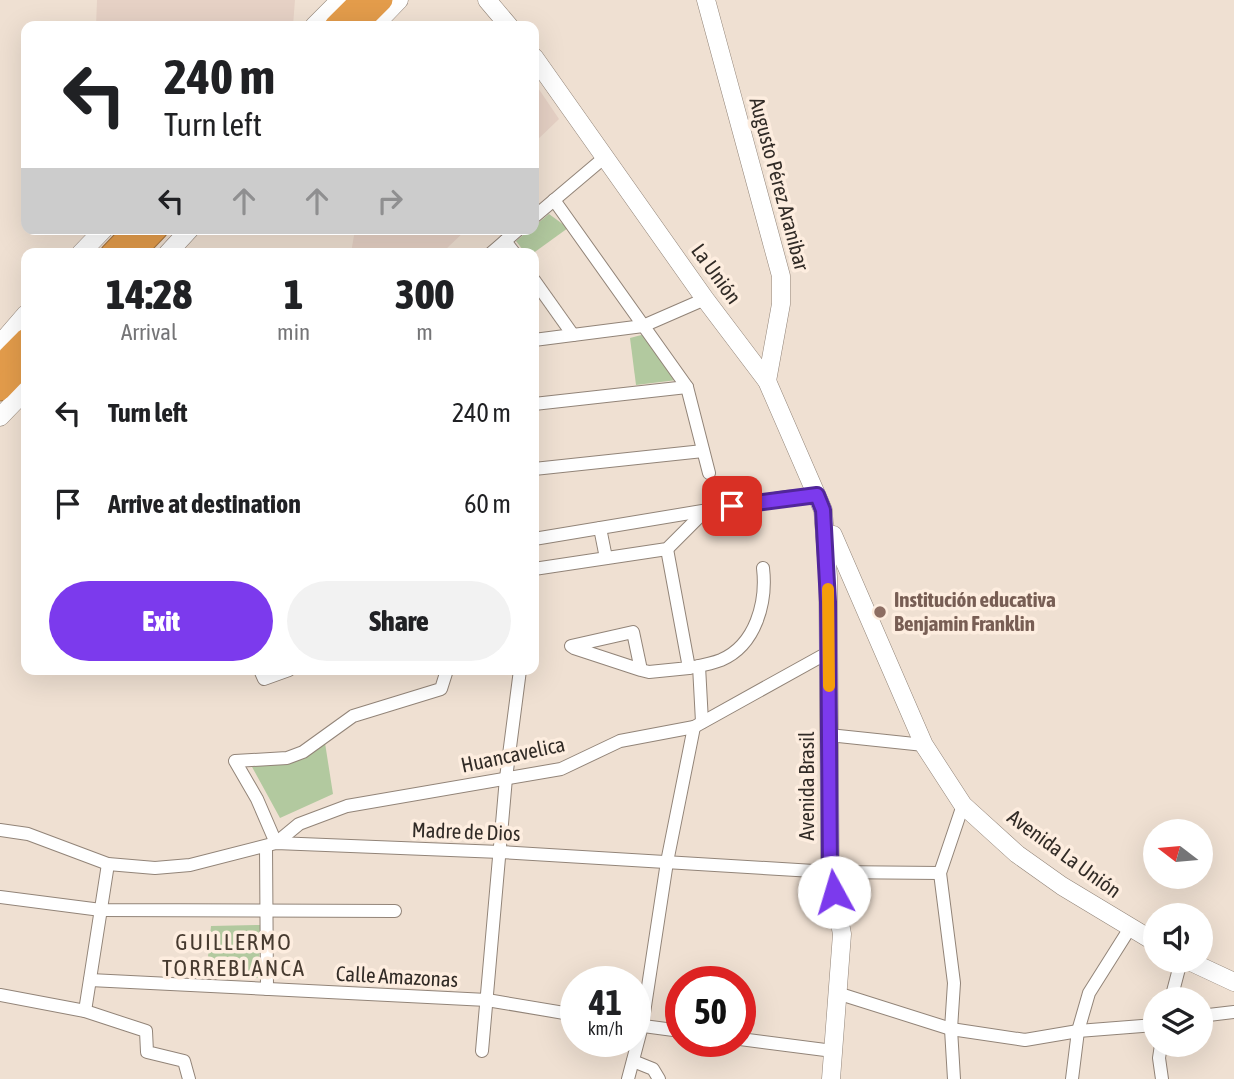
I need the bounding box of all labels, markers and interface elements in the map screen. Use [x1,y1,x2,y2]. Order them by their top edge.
text: 240 m [164,48,275,104]
icon: left [49,49,140,140]
street label: Augusto Pérez Aranibar [745,95,815,274]
text: Turn left [164,106,262,143]
icon: left [152,182,190,220]
icon: ahead [225,182,263,220]
icon: ahead [298,182,336,220]
icon: right [371,182,409,220]
street label: La Unión [687,239,747,308]
text: 14:28 [106,270,192,318]
text: 1 [284,270,303,318]
text: 300 [395,270,454,318]
text: Arrival [121,319,177,345]
text: min [277,319,310,345]
text: m [416,319,433,345]
icon: left [49,394,87,432]
text: Turn left [108,398,188,428]
text: 240 m [452,398,511,428]
pin [702,476,762,536]
icon: arrive [49,485,87,523]
icon: arrive [713,487,751,525]
text: Arrive at destination [108,489,301,519]
text: 60 m [464,489,511,519]
button: Exit [49,581,273,661]
button: Share [287,581,511,661]
place label: Institución educativa Benjamin Franklin [894,587,1056,635]
marker: Institución educativa Benjamin Franklin [872,604,888,620]
street label: Huancavelica [459,731,567,777]
street label: Avenida Brasil [794,731,818,841]
street label: Avenida La Unión [1003,804,1126,902]
street label: Madre de Dios [411,817,521,845]
north arrow [1143,819,1213,889]
map controls [1143,819,1213,1057]
position arrow [797,855,871,929]
button: sound [1143,903,1213,973]
district label: GUILLERMO TORREBLANCA [162,929,306,981]
street label: Calle Amazonas [335,961,459,991]
speed limit sign: 50 [665,966,756,1057]
text: 41 [589,982,622,1022]
button: layers [1143,987,1213,1057]
text: km/h [588,1018,623,1039]

